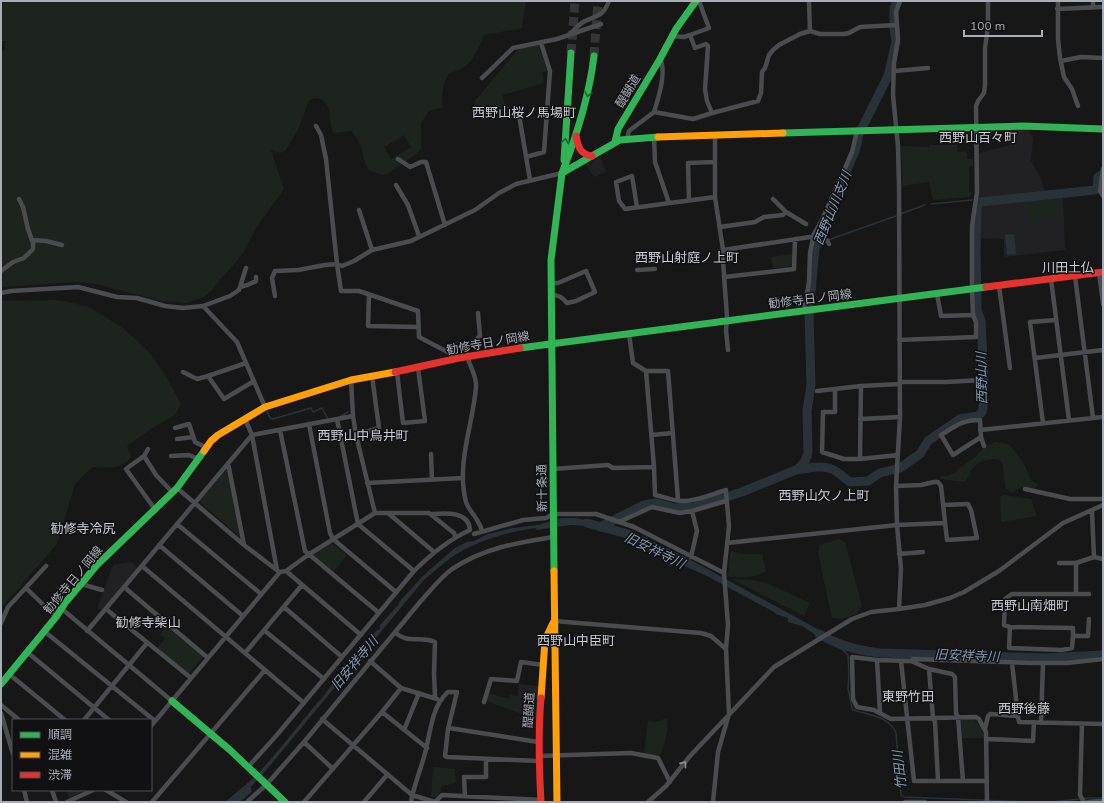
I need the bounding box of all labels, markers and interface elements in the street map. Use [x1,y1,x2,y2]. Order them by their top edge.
scale bar [964,12,1042,38]
text: 100 m [970,18,1005,33]
street label: 醍醐道 [612,71,643,110]
one-way arrow [585,91,593,98]
district label: 西野山桜ノ馬場町 [472,104,576,120]
district label: 西野山百々町 [939,129,1017,145]
one-way arrow [561,138,570,144]
water label: 西野山川支川 [810,167,855,247]
district label: 西野山射庭ノ上町 [635,249,739,265]
district label: 川田土仏 [1042,259,1094,275]
street label: 勧修寺日ノ岡線 [767,286,853,311]
street label: 勧修寺日ノ岡線 [445,328,531,357]
water label: 西野山川 [973,350,989,404]
district label: 西野山中鳥井町 [317,427,409,443]
street label: 新十条通 [534,464,549,512]
district label: 西野山欠ノ上町 [778,487,870,503]
district label: 勧修寺冷尻 [50,520,116,536]
water label: 旧安祥寺川 [622,529,690,572]
street label: 勧修寺日ノ岡線 [40,543,105,617]
district label: 西野山南畑町 [991,597,1069,613]
district label: 勧修寺柴山 [115,614,181,630]
water label: 旧安祥寺川 [327,631,382,693]
district label: 西野山中臣町 [537,632,615,648]
water label: 旧安祥寺川 [934,646,1002,664]
district label: 東野竹田 [882,688,934,704]
street label: 醍醐道 [520,692,537,728]
district label: 西野後藤 [998,700,1050,716]
legend [12,719,152,791]
text: 順調 [48,727,72,742]
text: 混雑 [48,747,72,762]
water label: 竹田川 [889,748,909,790]
one-way arrow [680,761,687,768]
text: 渋滞 [48,767,72,782]

